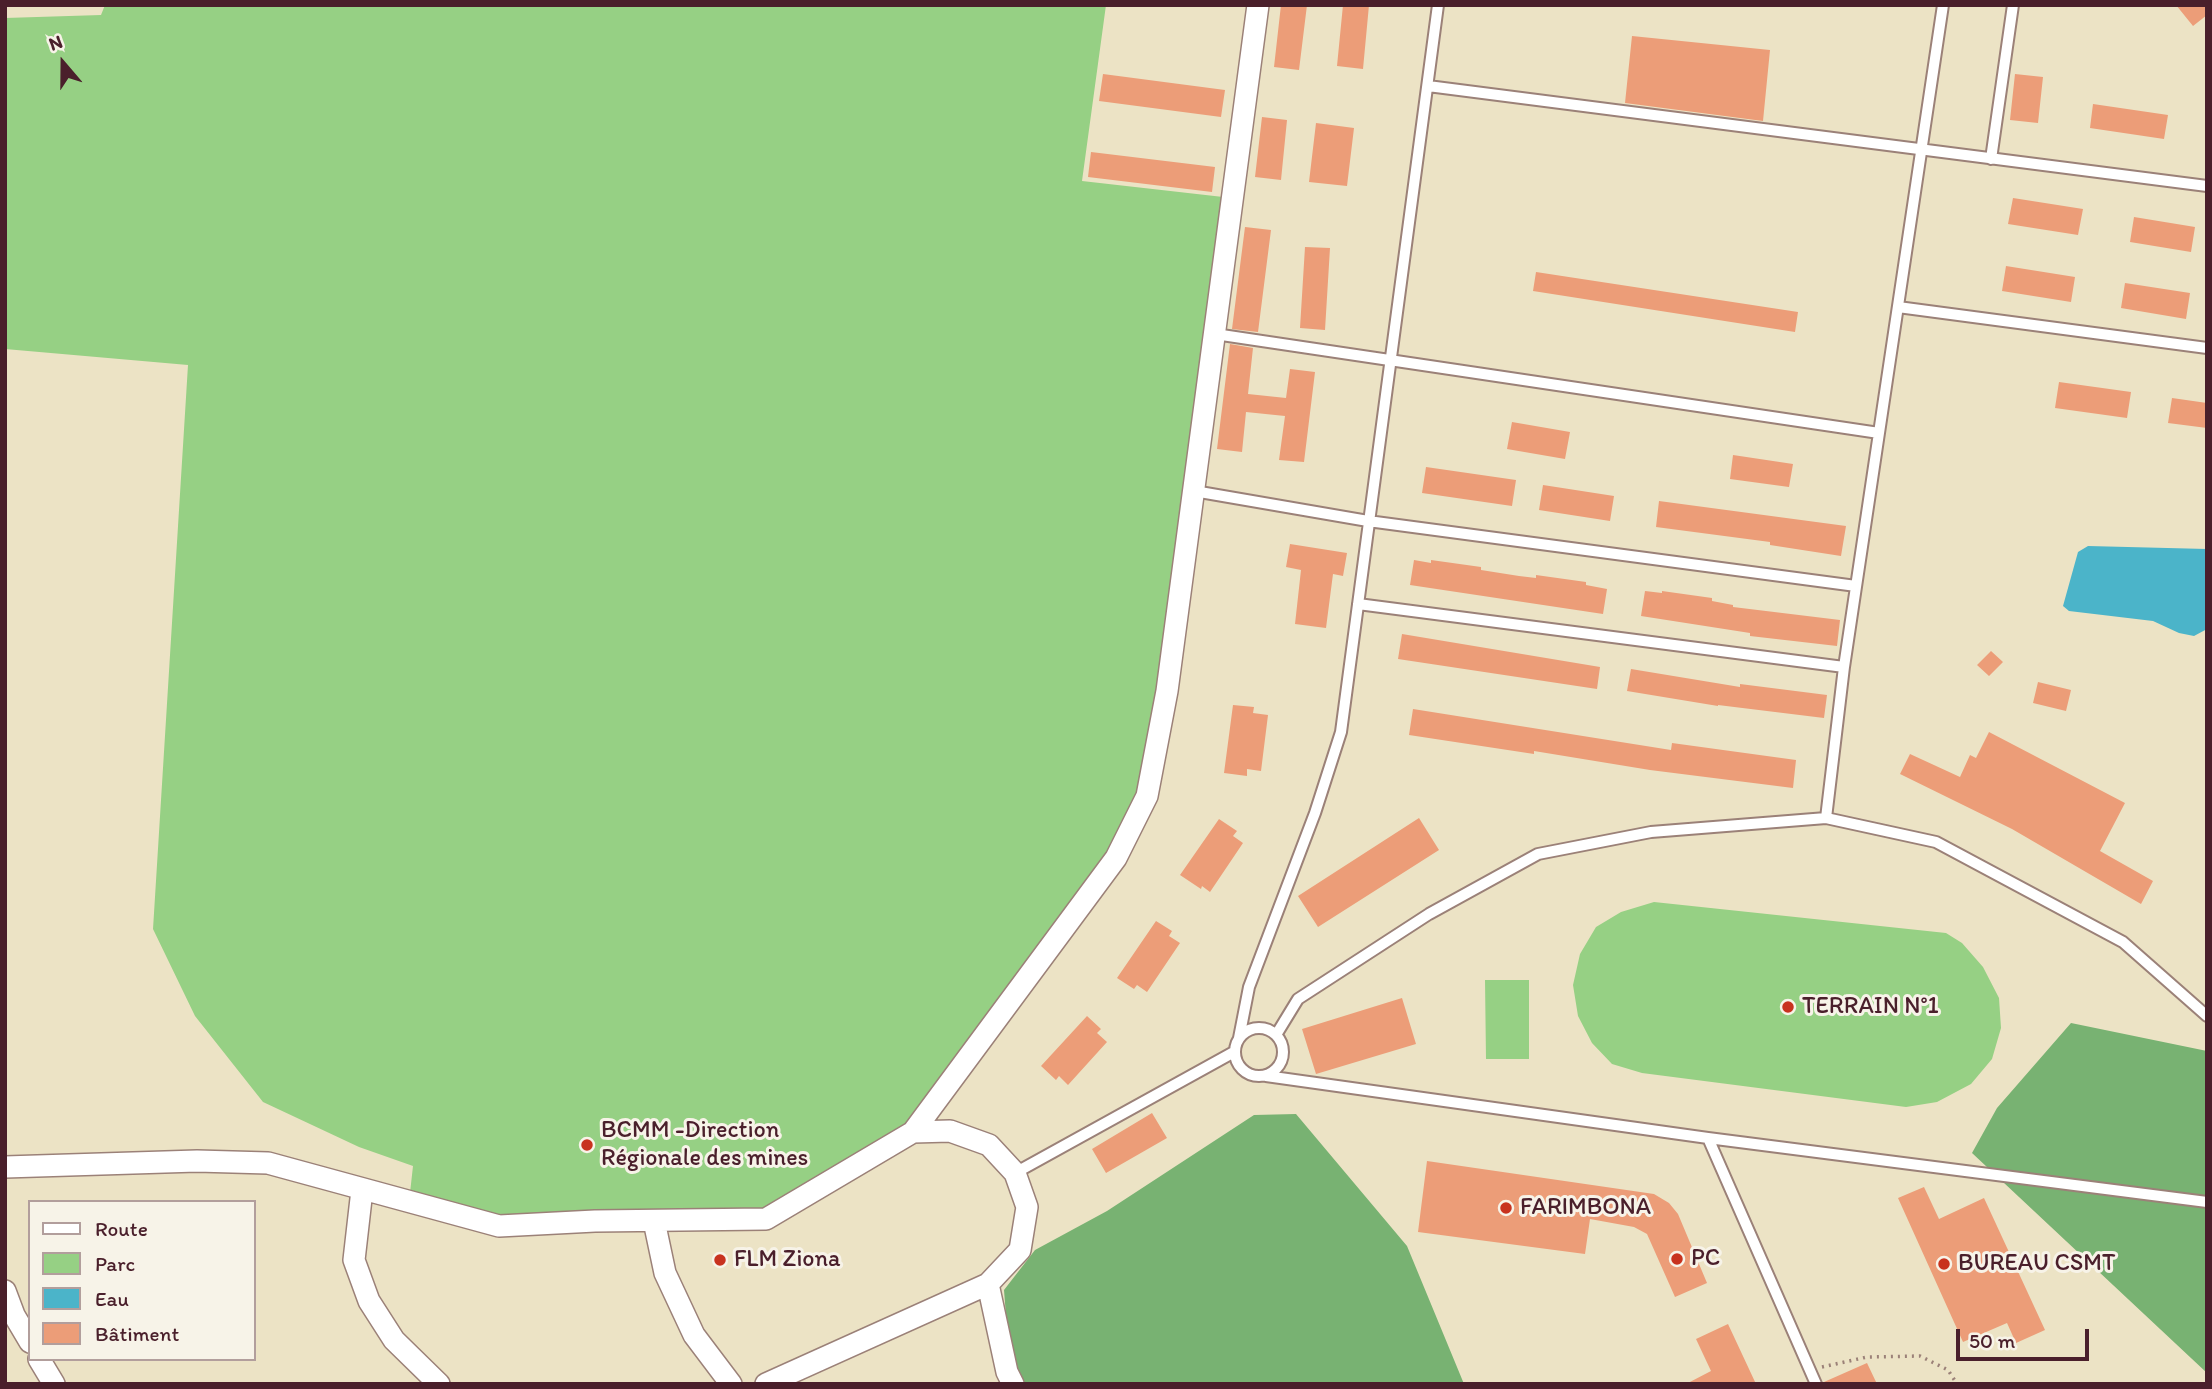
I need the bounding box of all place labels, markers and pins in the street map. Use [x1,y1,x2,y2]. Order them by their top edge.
place label: TERRAIN N°1 [1802,993,1939,1021]
marker: TERRAIN N°1 [1780,999,1796,1015]
place label: BCMM -Direction Régionale des mines [601,1117,808,1173]
marker: BCMM -Direction Régionale des mines [579,1137,595,1153]
place label: FARIMBONA [1520,1194,1651,1222]
marker: FARIMBONA [1498,1200,1514,1216]
place label: PC [1691,1245,1720,1273]
place label: FLM Ziona [734,1246,841,1274]
place label: BUREAU CSMT [1958,1250,2116,1278]
marker: PC [1669,1251,1685,1267]
marker: FLM Ziona [712,1252,728,1268]
marker: BUREAU CSMT [1936,1256,1952,1272]

